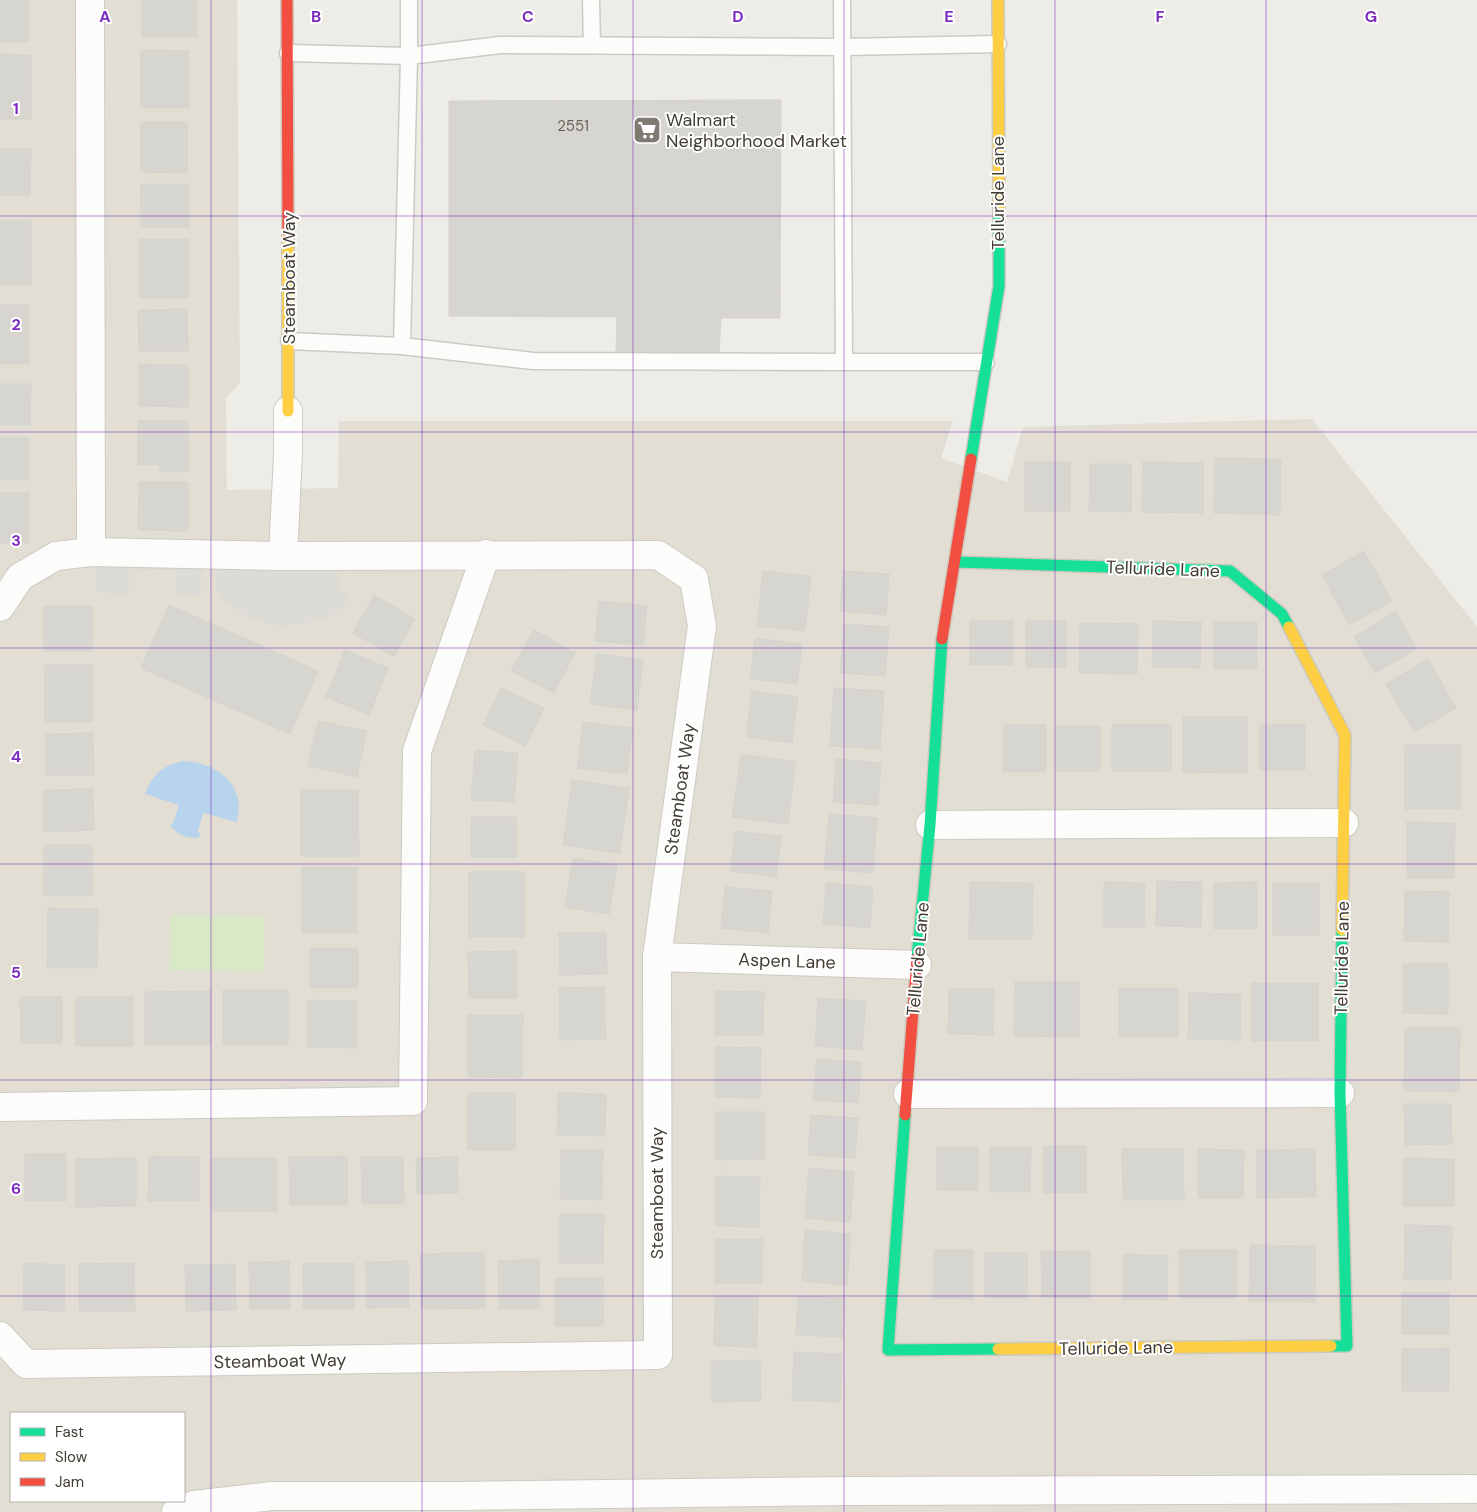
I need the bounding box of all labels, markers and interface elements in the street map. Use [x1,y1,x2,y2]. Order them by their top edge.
text: A [99,6,111,27]
text: B [311,6,321,27]
text: C [522,6,534,27]
text: D [732,6,744,27]
text: E [944,6,954,27]
text: F [1156,6,1165,27]
text: G [1365,6,1377,27]
text: 1 [13,98,19,119]
place label: Walmart Neighborhood Market [666,108,847,153]
supermarket icon: Walmart Neighborhood Market [632,115,662,145]
house number: 2551 [557,116,589,136]
street label: Telluride Lane [986,136,1010,250]
street label: Steamboat Way [277,212,301,344]
text: 2 [11,314,21,335]
text: 3 [11,530,21,551]
street label: Telluride Lane [1106,555,1220,583]
street label: Steamboat Way [659,722,701,856]
text: 4 [11,746,21,767]
street label: Telluride Lane [901,901,935,1017]
street label: Telluride Lane [1329,901,1355,1015]
street label: Aspen Lane [738,947,836,975]
text: 5 [11,962,21,983]
street label: Steamboat Way [645,1127,669,1259]
text: 6 [11,1178,21,1199]
street label: Telluride Lane [1059,1335,1173,1361]
street label: Steamboat Way [213,1348,347,1374]
legend [10,1412,185,1502]
text: Fast [55,1422,84,1442]
text: Slow [55,1447,88,1467]
text: Jam [55,1472,84,1492]

